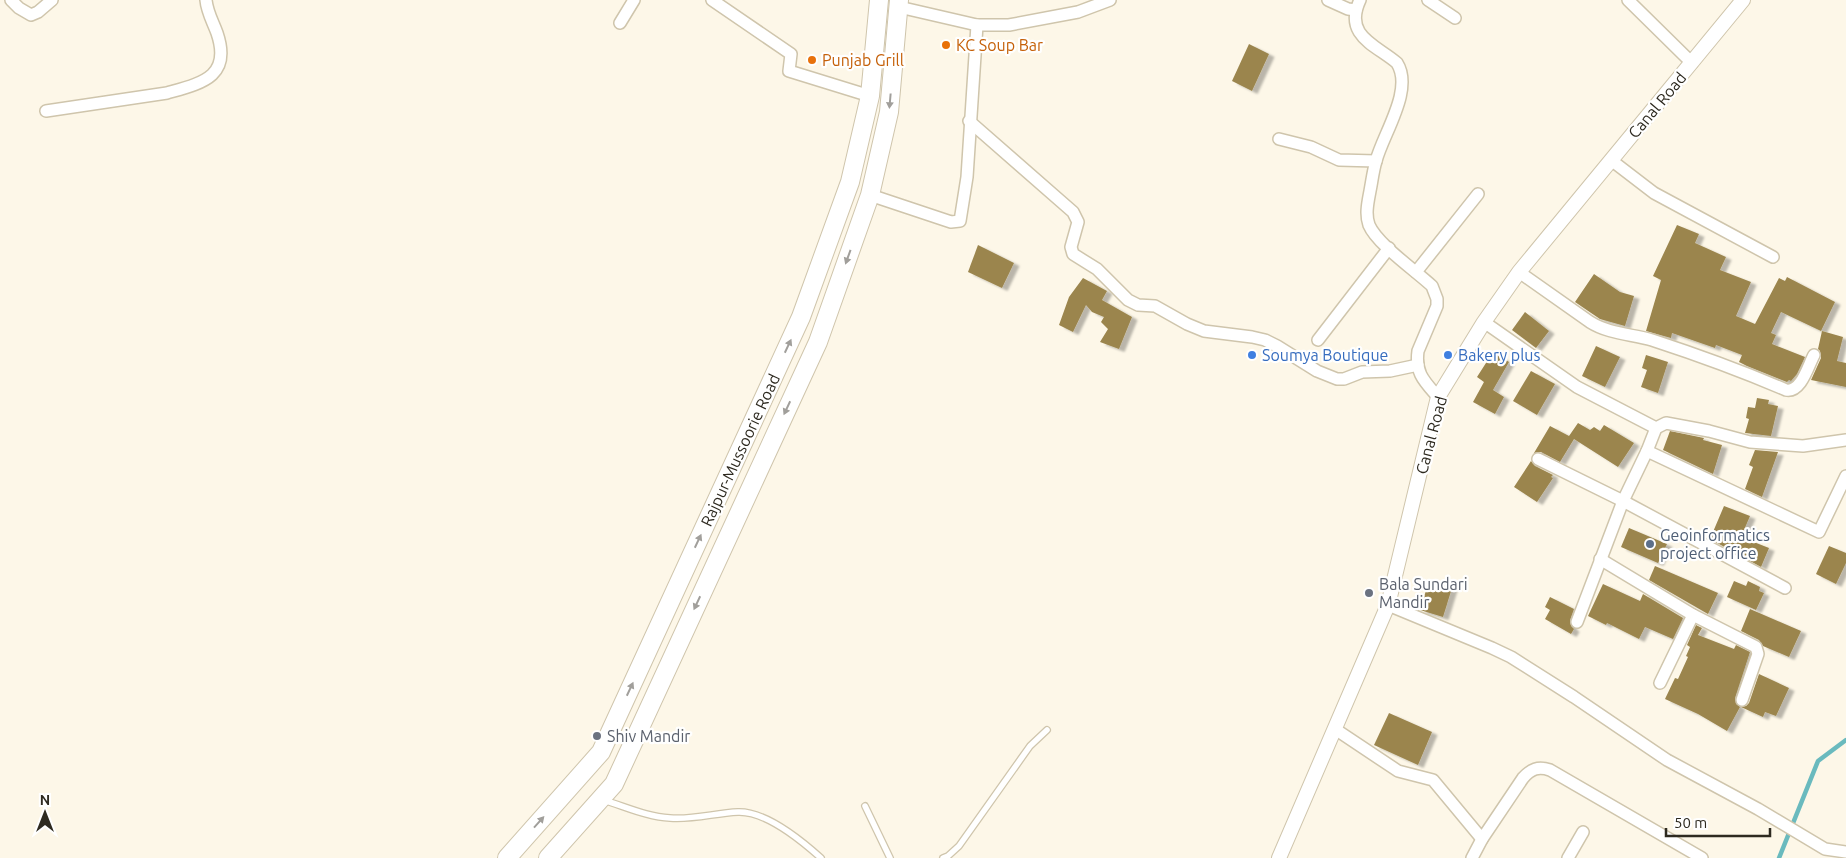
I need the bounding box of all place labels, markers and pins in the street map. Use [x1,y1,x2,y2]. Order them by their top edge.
place label: KC Soup Bar [956,36,1043,54]
marker: KC Soup Bar [940,39,952,51]
place label: Punjab Grill [822,51,904,69]
marker: Punjab Grill [806,54,818,66]
place label: Soumya Boutique [1262,346,1388,364]
place label: Bakery plus [1458,346,1541,364]
marker: Soumya Boutique [1246,349,1258,361]
marker: Bakery plus [1442,349,1454,361]
place label: Geoinformatics project office [1660,526,1770,562]
marker: Geoinformatics project office [1644,538,1656,550]
place label: Bala Sundari Mandir [1379,575,1468,611]
marker: Bala Sundari Mandir [1363,587,1375,599]
place label: Shiv Mandir [607,727,690,745]
marker: Shiv Mandir [591,730,603,742]

